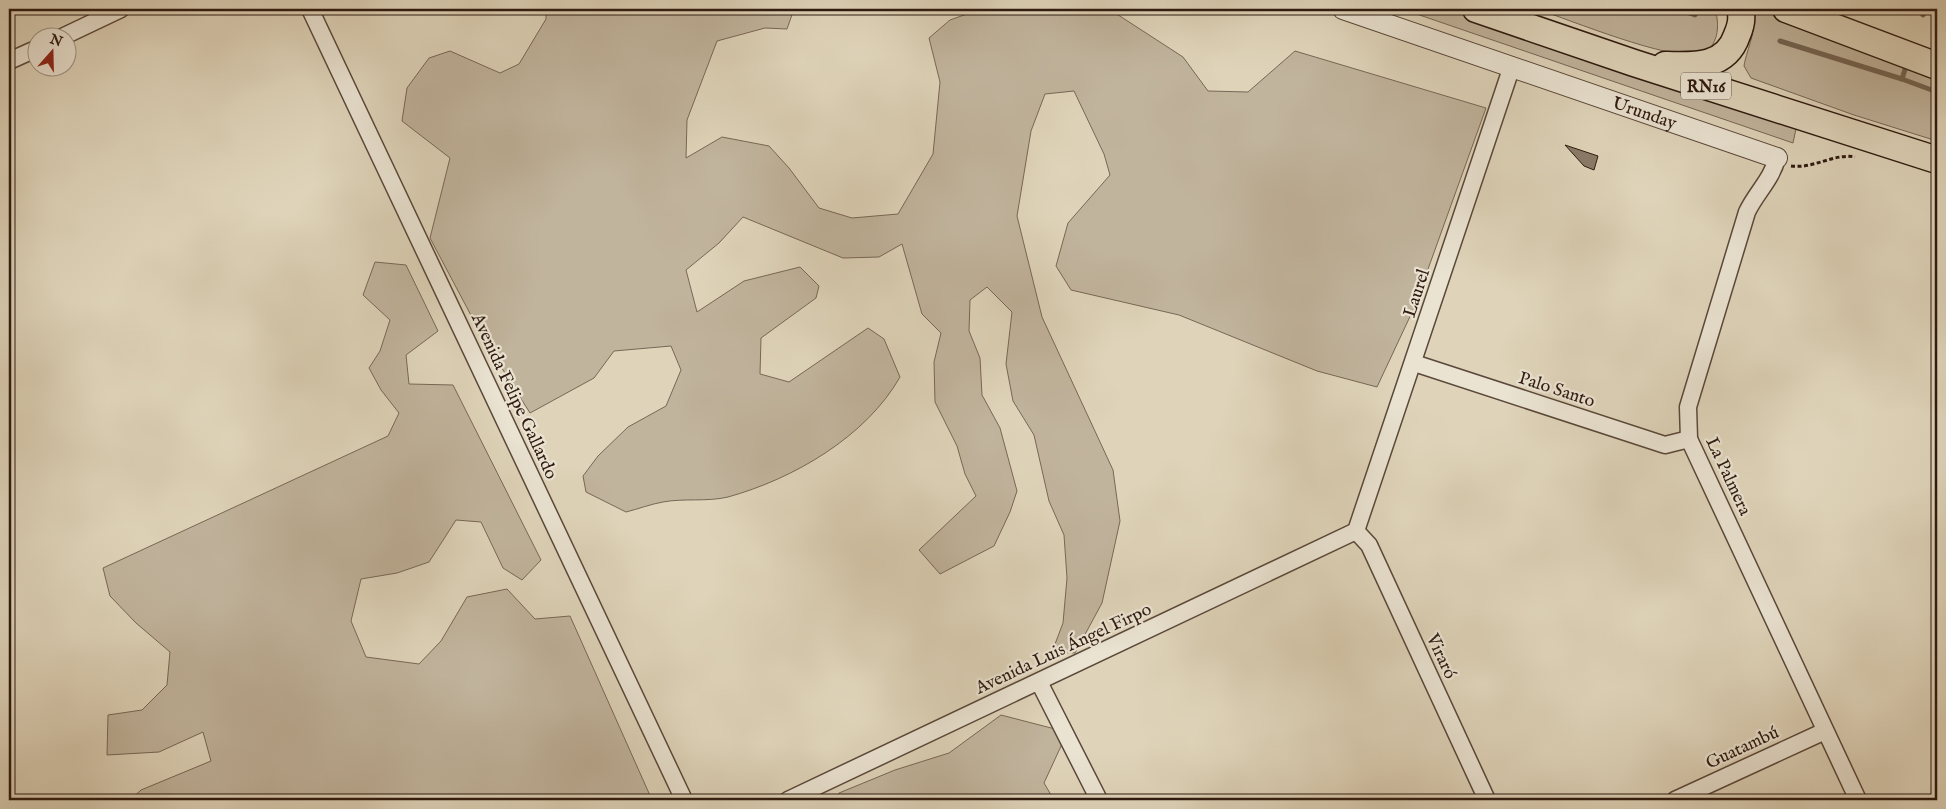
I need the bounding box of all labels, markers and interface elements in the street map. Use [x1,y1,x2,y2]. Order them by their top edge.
north arrow [28,28,78,78]
text: N [46,30,65,51]
road number: RN16 [1681,72,1731,100]
street label: Urunday [1609,92,1680,136]
street label: Laurel [1399,266,1436,321]
street label: Avenida Felipe Gallardo [465,309,562,484]
street label: Palo Santo [1515,367,1598,414]
street label: La Palmera [1699,434,1756,520]
street label: Avenida Luis Ángel Firpo [970,596,1156,701]
street label: Viraró [1420,629,1461,683]
street label: Guatambú [1702,721,1783,775]

